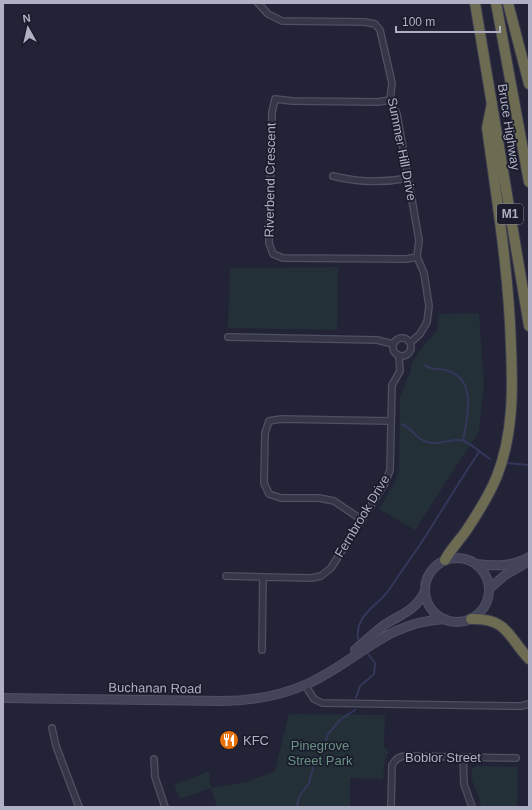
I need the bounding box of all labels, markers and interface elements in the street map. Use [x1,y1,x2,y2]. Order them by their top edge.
north arrow [8,8,48,48]
scale bar [396,8,500,34]
text: N [22,12,31,25]
text: 100 m [402,15,435,29]
street label: Bruce Highway [495,83,523,172]
street label: Summer Hill Drive [385,96,419,202]
street label: Riverbend Crescent [261,122,279,238]
road number: M1 [497,204,523,224]
street label: Fernbrook Drive [332,472,392,560]
street label: Buchanan Road [108,680,202,696]
restaurant icon: KFC [218,729,240,751]
place label: KFC [243,733,269,748]
park label: Pinegrove Street Park [287,738,353,768]
street label: Boblor Street [405,750,481,765]

